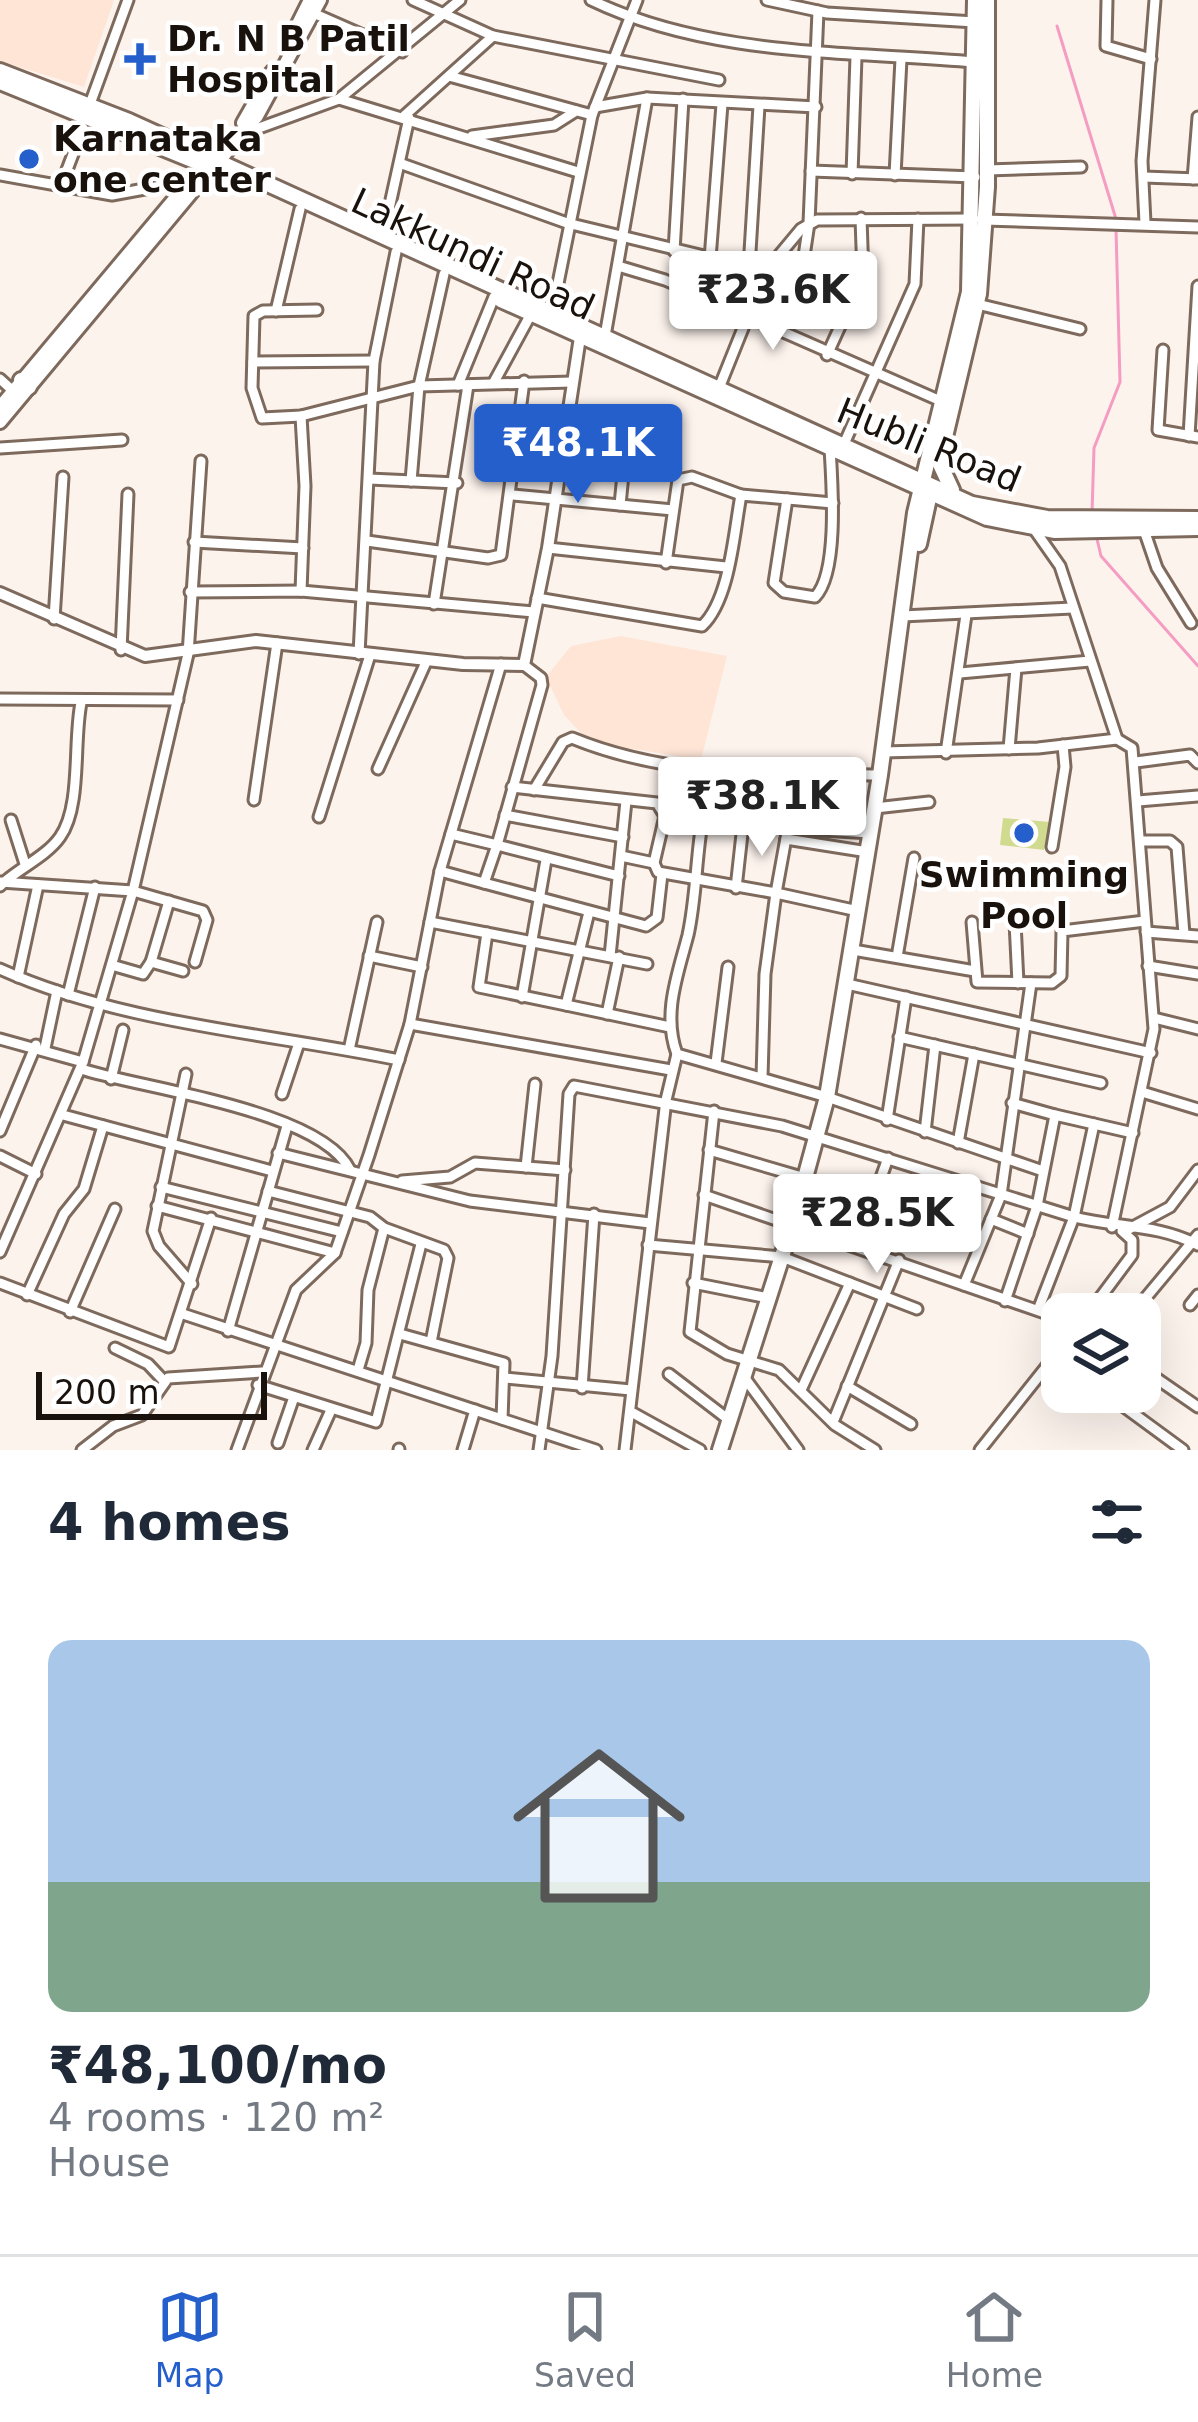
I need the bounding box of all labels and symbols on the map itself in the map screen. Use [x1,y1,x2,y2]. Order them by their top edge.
place label: Dr. N B Patil Hospital [167,18,410,100]
marker: Dr. N B Patil Hospital [124,43,156,75]
place label: Karnataka one center [53,118,271,200]
marker: Karnataka one center [16,146,42,172]
street label: Lakkundi Road [345,180,601,328]
pin: ₹23.6K [675,251,871,353]
street label: Hubli Road [831,390,1027,500]
pin: ₹48.1K [480,404,676,506]
pin: ₹38.1K [664,757,860,859]
marker: Swimming Pool [1011,820,1037,846]
place label: Swimming Pool [919,854,1129,936]
pin: ₹28.5K [779,1174,975,1276]
scale bar [36,1366,267,1419]

